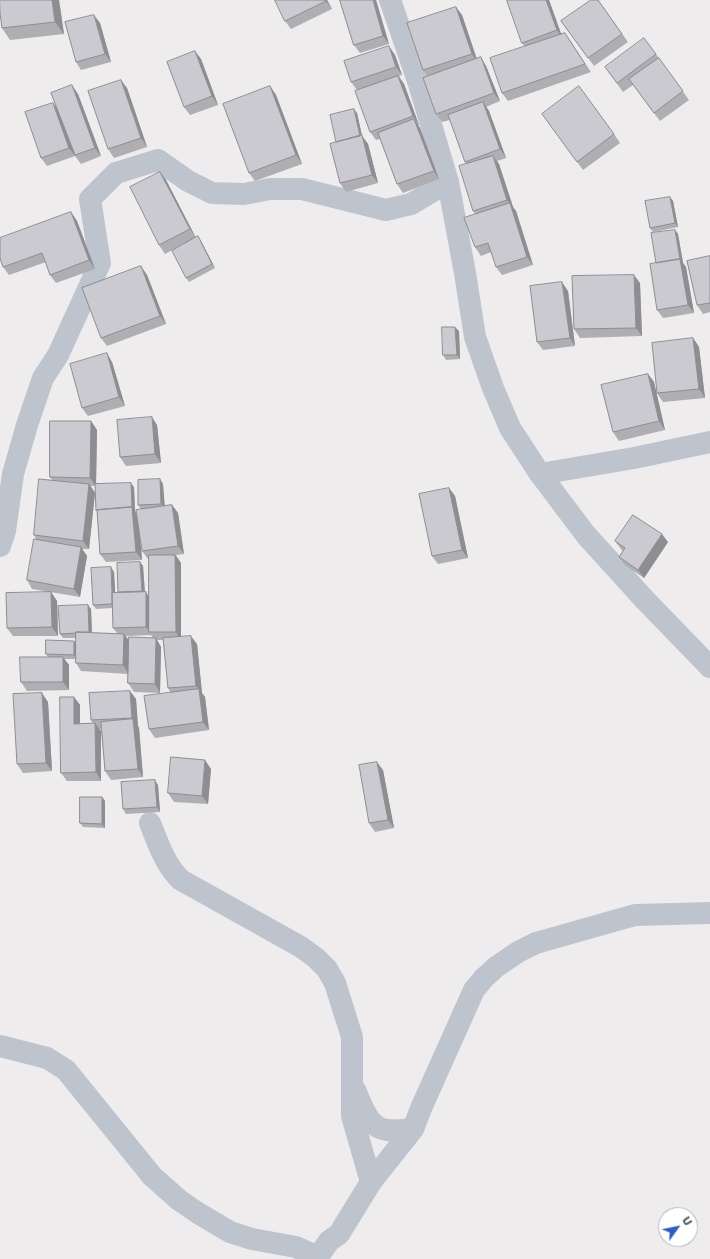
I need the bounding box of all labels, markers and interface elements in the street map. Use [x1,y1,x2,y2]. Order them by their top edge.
north arrow [658,1207,698,1247]
text: U [680,1214,695,1228]

